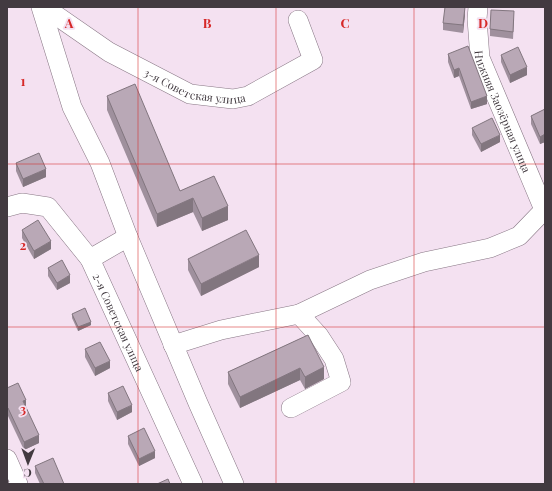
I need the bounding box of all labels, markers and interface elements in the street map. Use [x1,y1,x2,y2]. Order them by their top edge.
text: A [64,14,74,31]
text: B [203,14,212,31]
text: C [340,14,350,31]
text: D [478,14,488,31]
street label: Нижняя Заозёрная улица [472,50,535,175]
street label: 3-я Советская улица [142,64,247,106]
text: 1 [21,72,26,89]
text: 2 [20,236,27,253]
street label: 2-я Советская улица [90,271,148,374]
text: 3 [20,400,26,417]
north arrow [8,443,48,483]
text: С [24,466,32,481]

